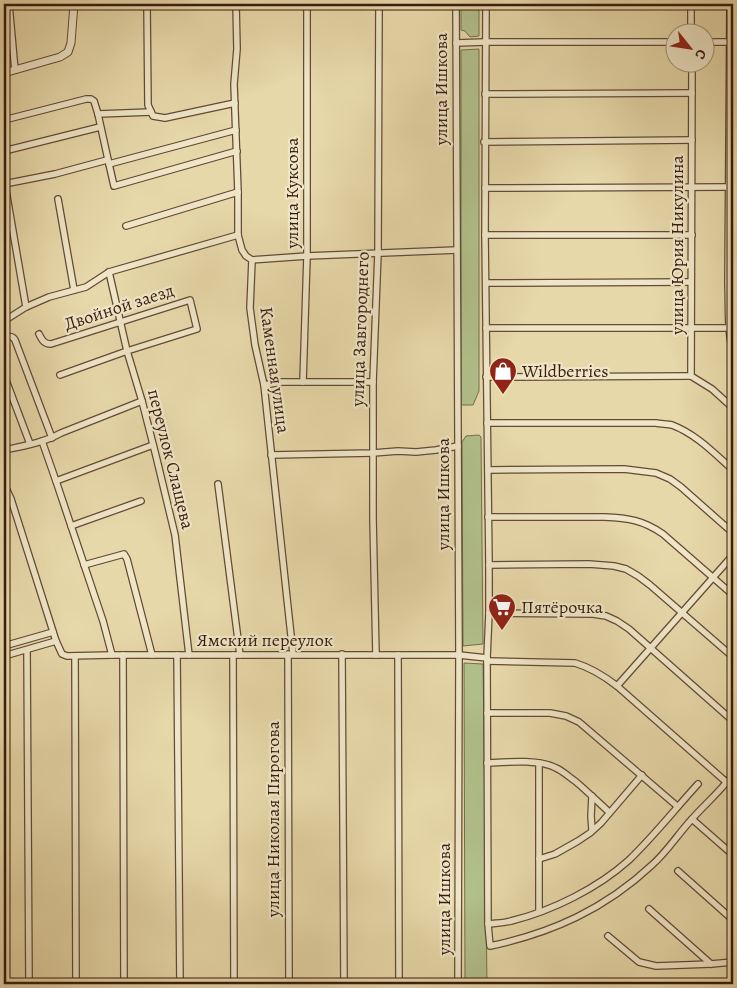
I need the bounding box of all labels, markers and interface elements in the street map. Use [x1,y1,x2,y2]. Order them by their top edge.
north arrow [664,22,714,72]
street label: улица Ишкова [429,32,453,146]
text: С [690,46,711,63]
street label: улица Куксова [280,137,304,250]
street label: улица Юрия Никулина [665,155,689,336]
street label: улица Завгороднего [345,251,375,408]
street label: Двойной заезд [61,278,177,336]
street label: Каменная улица [254,305,296,435]
shop icon: Wildberries [488,356,518,395]
place label: Wildberries [521,359,609,383]
street label: переулок Слащева [142,386,200,532]
street label: улица Ишкова [431,437,455,551]
supermarket icon: Пятёрочка [487,592,517,631]
place label: Пятёрочка [521,595,604,619]
street label: Ямский переулок [197,628,333,652]
street label: улица Николая Пирогова [261,720,285,918]
street label: улица Ишкова [432,842,456,956]

